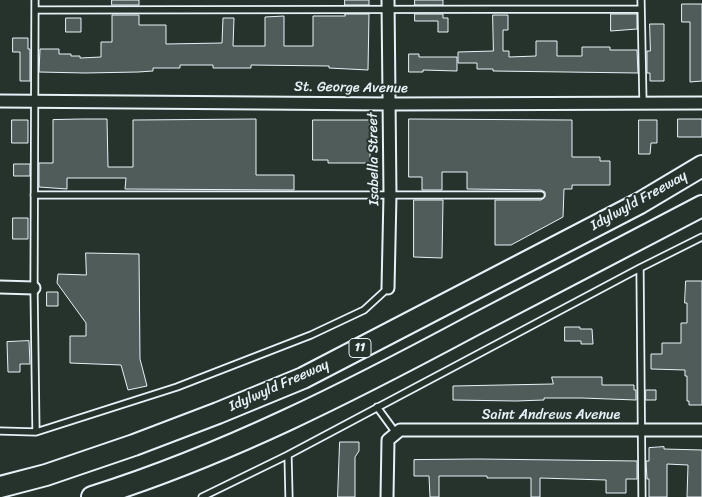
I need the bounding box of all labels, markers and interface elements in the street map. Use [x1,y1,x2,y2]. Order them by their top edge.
street label: St. George Avenue [294,79,408,97]
street label: Isabella Street [365,112,383,206]
street label: Idylwyld Freeway [588,168,690,234]
road number: 11 [349,338,371,358]
street label: Idylwyld Freeway [226,356,332,416]
street label: Saint Andrews Avenue [482,407,620,423]

